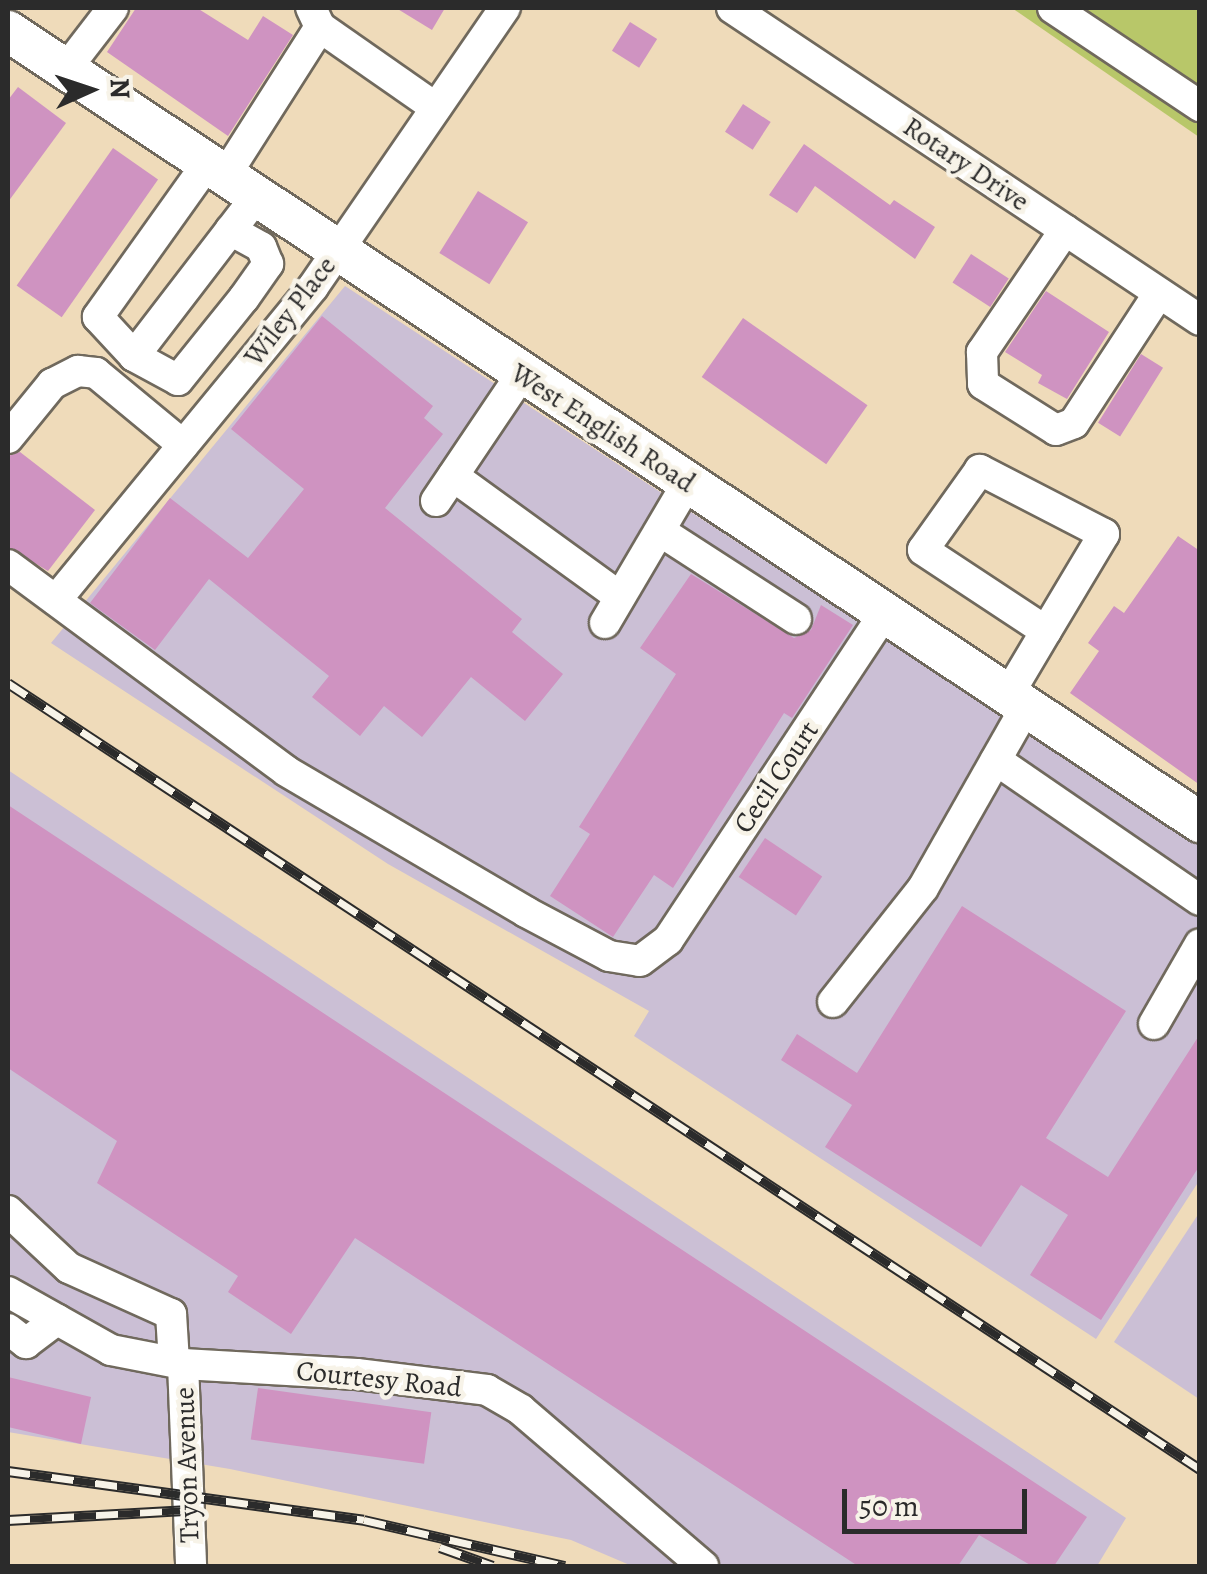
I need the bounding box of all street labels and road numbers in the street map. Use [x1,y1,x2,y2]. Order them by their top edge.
street label: Rotary Drive [897,110,1035,218]
street label: Wiley Place [237,250,343,372]
street label: West English Road [505,356,701,500]
street label: Cecil Court [726,715,826,839]
street label: Courtesy Road [295,1354,463,1404]
street label: Tryon Avenue [167,1387,207,1543]

